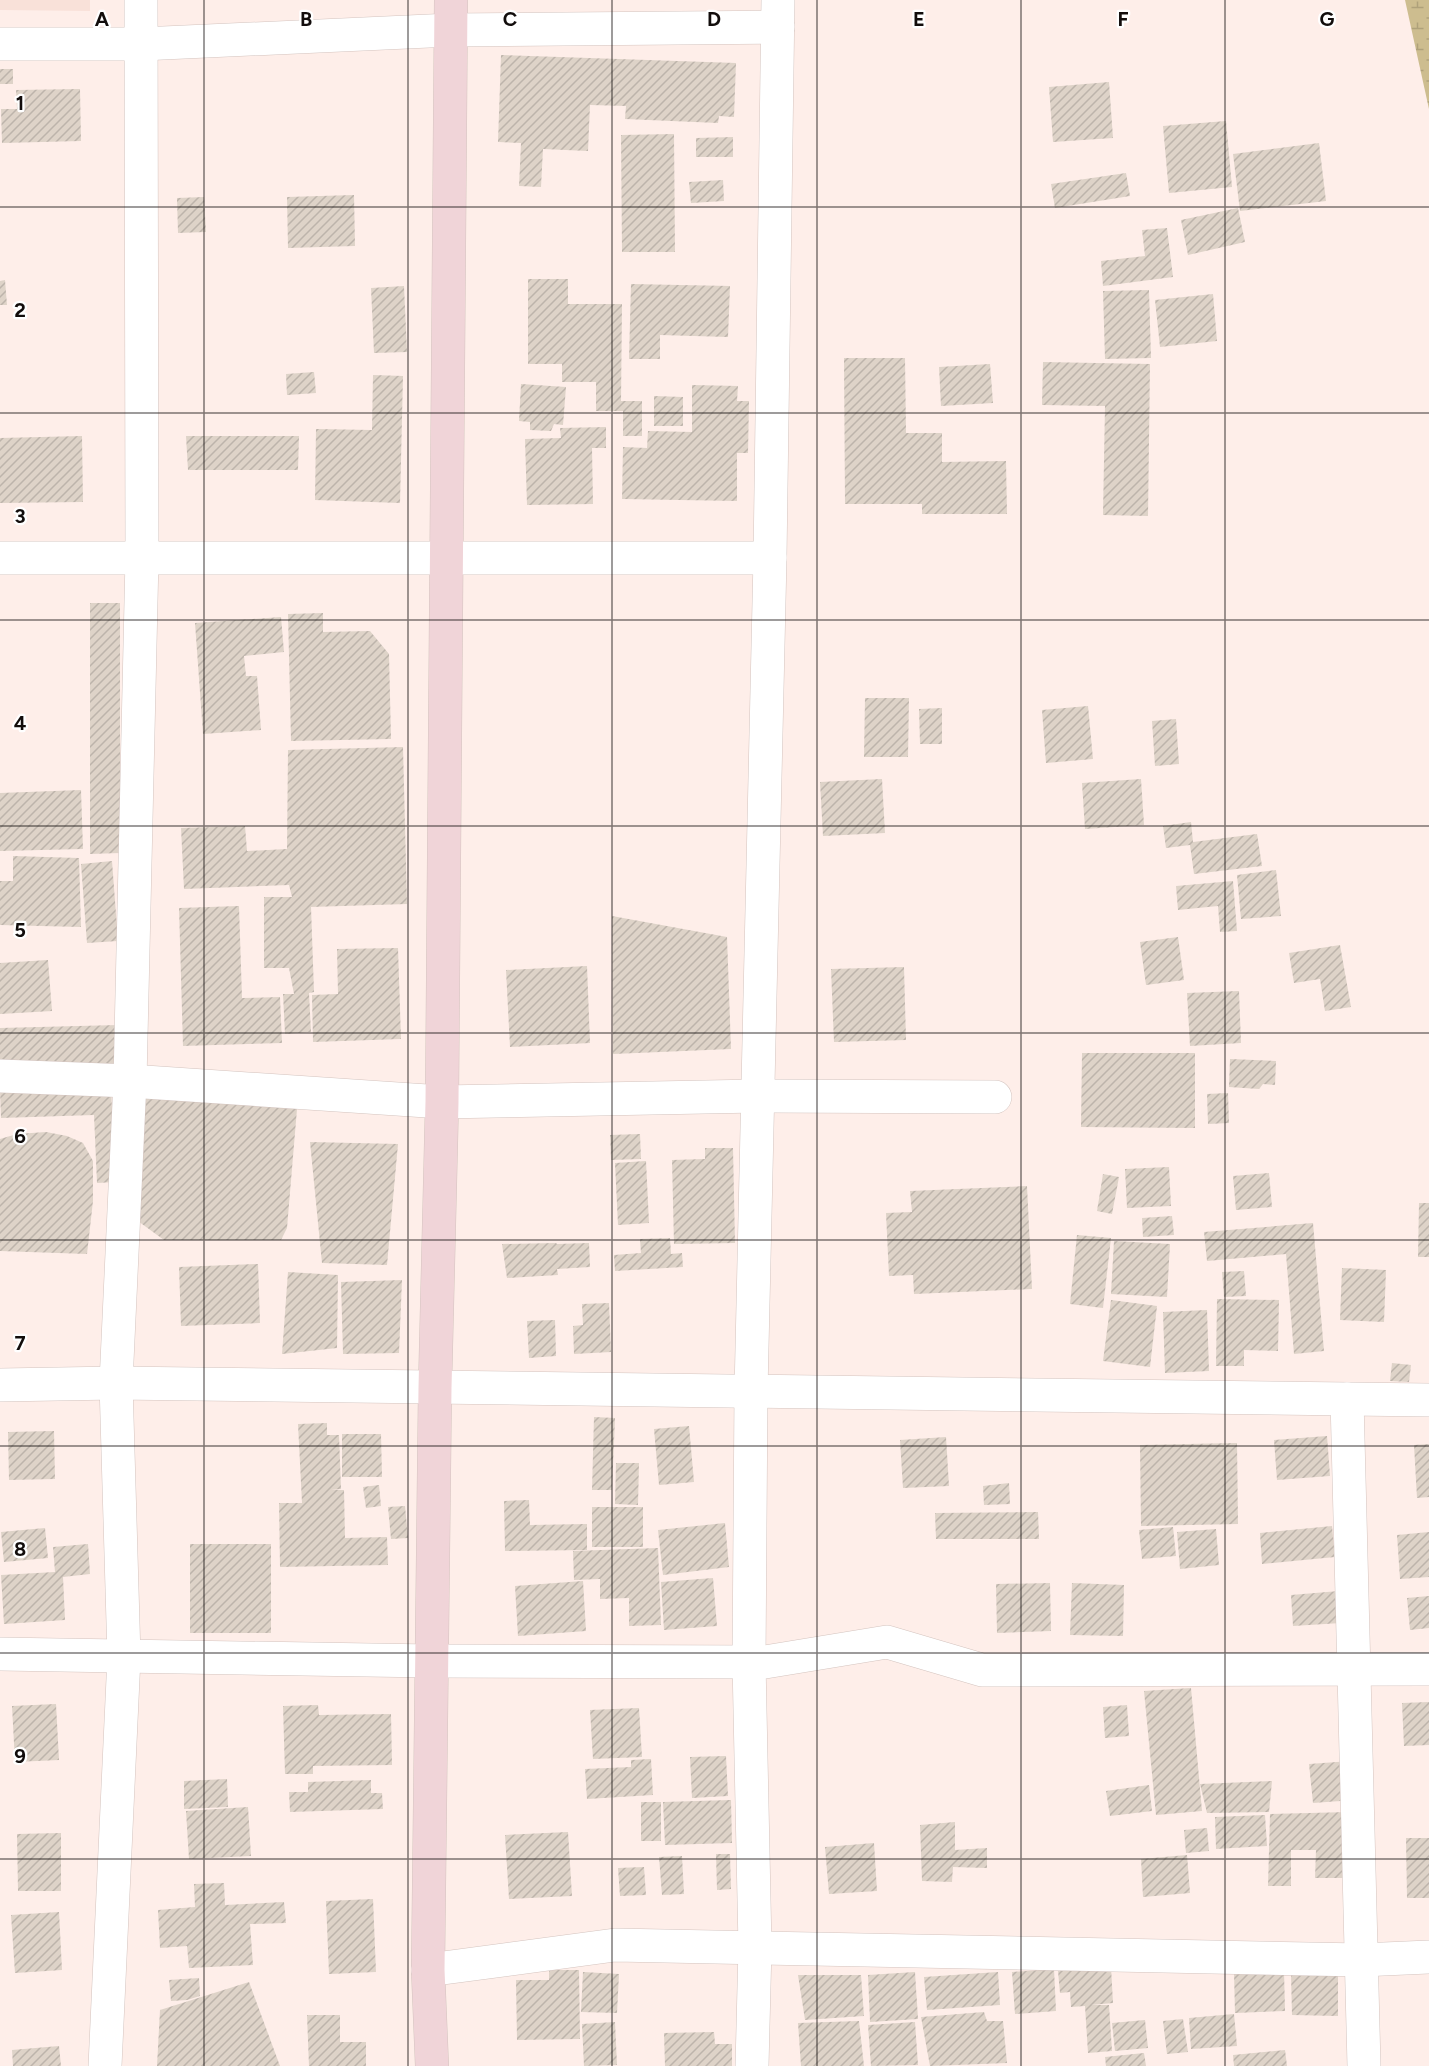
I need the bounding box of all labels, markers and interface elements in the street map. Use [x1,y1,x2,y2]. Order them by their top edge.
text: A [95,7,110,31]
text: B [300,7,312,31]
text: C [503,7,517,31]
text: D [707,7,721,31]
text: E [913,7,925,31]
text: F [1117,7,1129,31]
text: G [1320,7,1335,31]
text: 1 [16,91,24,115]
text: 2 [14,298,26,322]
text: 3 [14,504,26,528]
text: 4 [14,711,27,735]
text: 5 [14,918,26,942]
text: 6 [14,1124,26,1148]
text: 7 [14,1331,26,1355]
text: 8 [14,1537,26,1561]
text: 9 [14,1744,26,1768]

